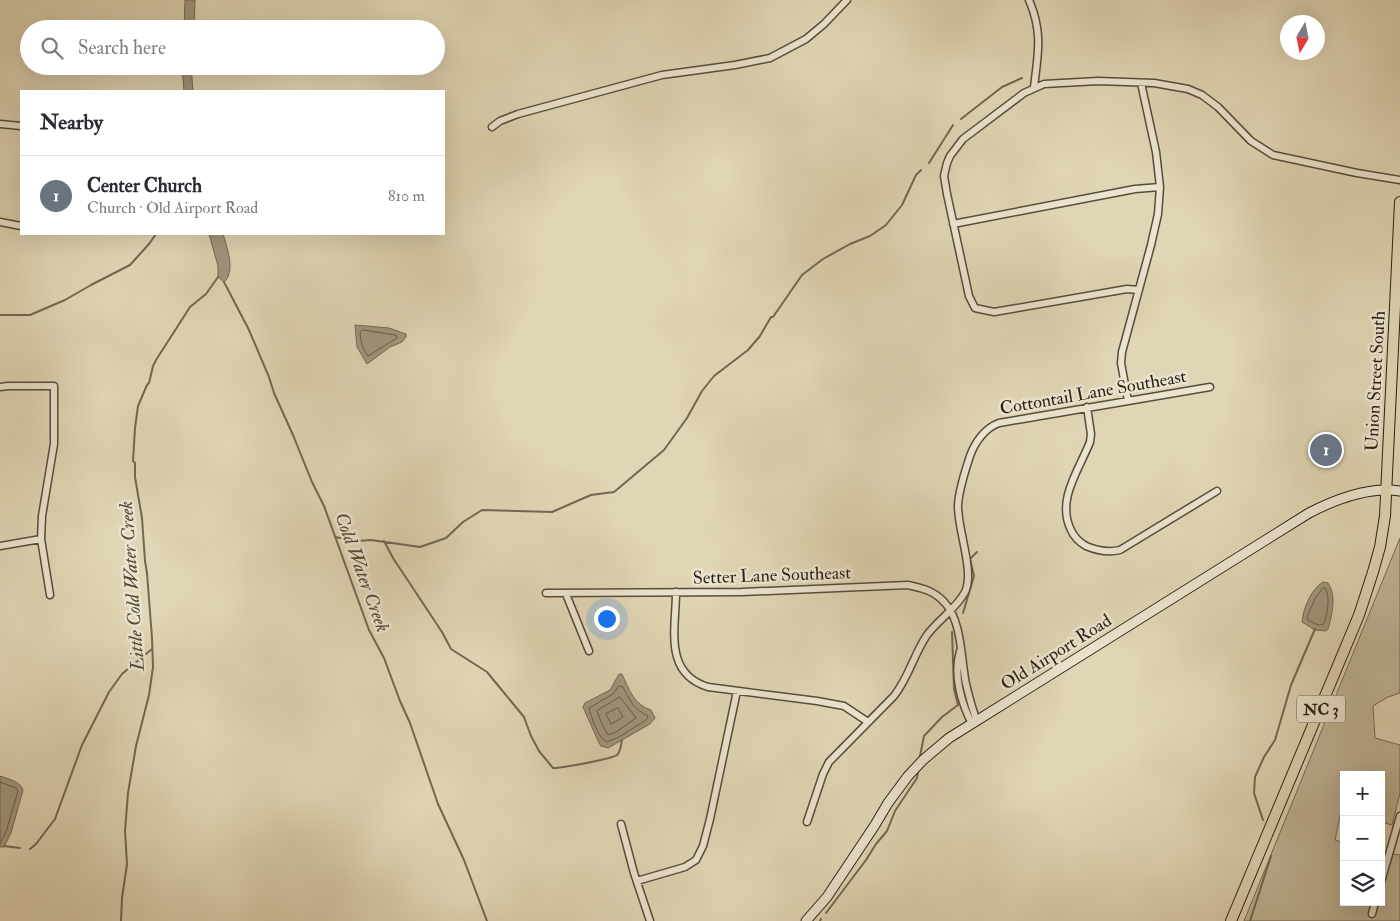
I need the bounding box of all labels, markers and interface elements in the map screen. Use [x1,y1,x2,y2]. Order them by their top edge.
north arrow [1280,15,1325,60]
search box [20,20,445,75]
icon: search [38,34,66,62]
text: Search here [78,36,166,60]
text: Nearby [40,109,103,136]
text: Center Church [87,174,202,198]
text: 1 [53,186,59,206]
text: 810 m [388,186,425,206]
text: Church · Old Airport Road [87,198,258,218]
street label: Union Street South [1360,310,1391,452]
street label: Cottontail Lane Southeast [998,365,1188,420]
pin: 1 [1310,431,1342,469]
water label: Little Cold Water Creek [114,500,150,673]
water label: Cold Water Creek [329,509,395,636]
street label: Setter Lane Southeast [692,561,852,590]
your location [594,606,620,632]
street label: Old Airport Road [997,609,1116,696]
road number: NC 3 [1297,696,1345,722]
map controls [1340,771,1385,906]
button: + [1340,771,1385,816]
button: − [1340,816,1385,861]
button: layers [1340,861,1385,906]

